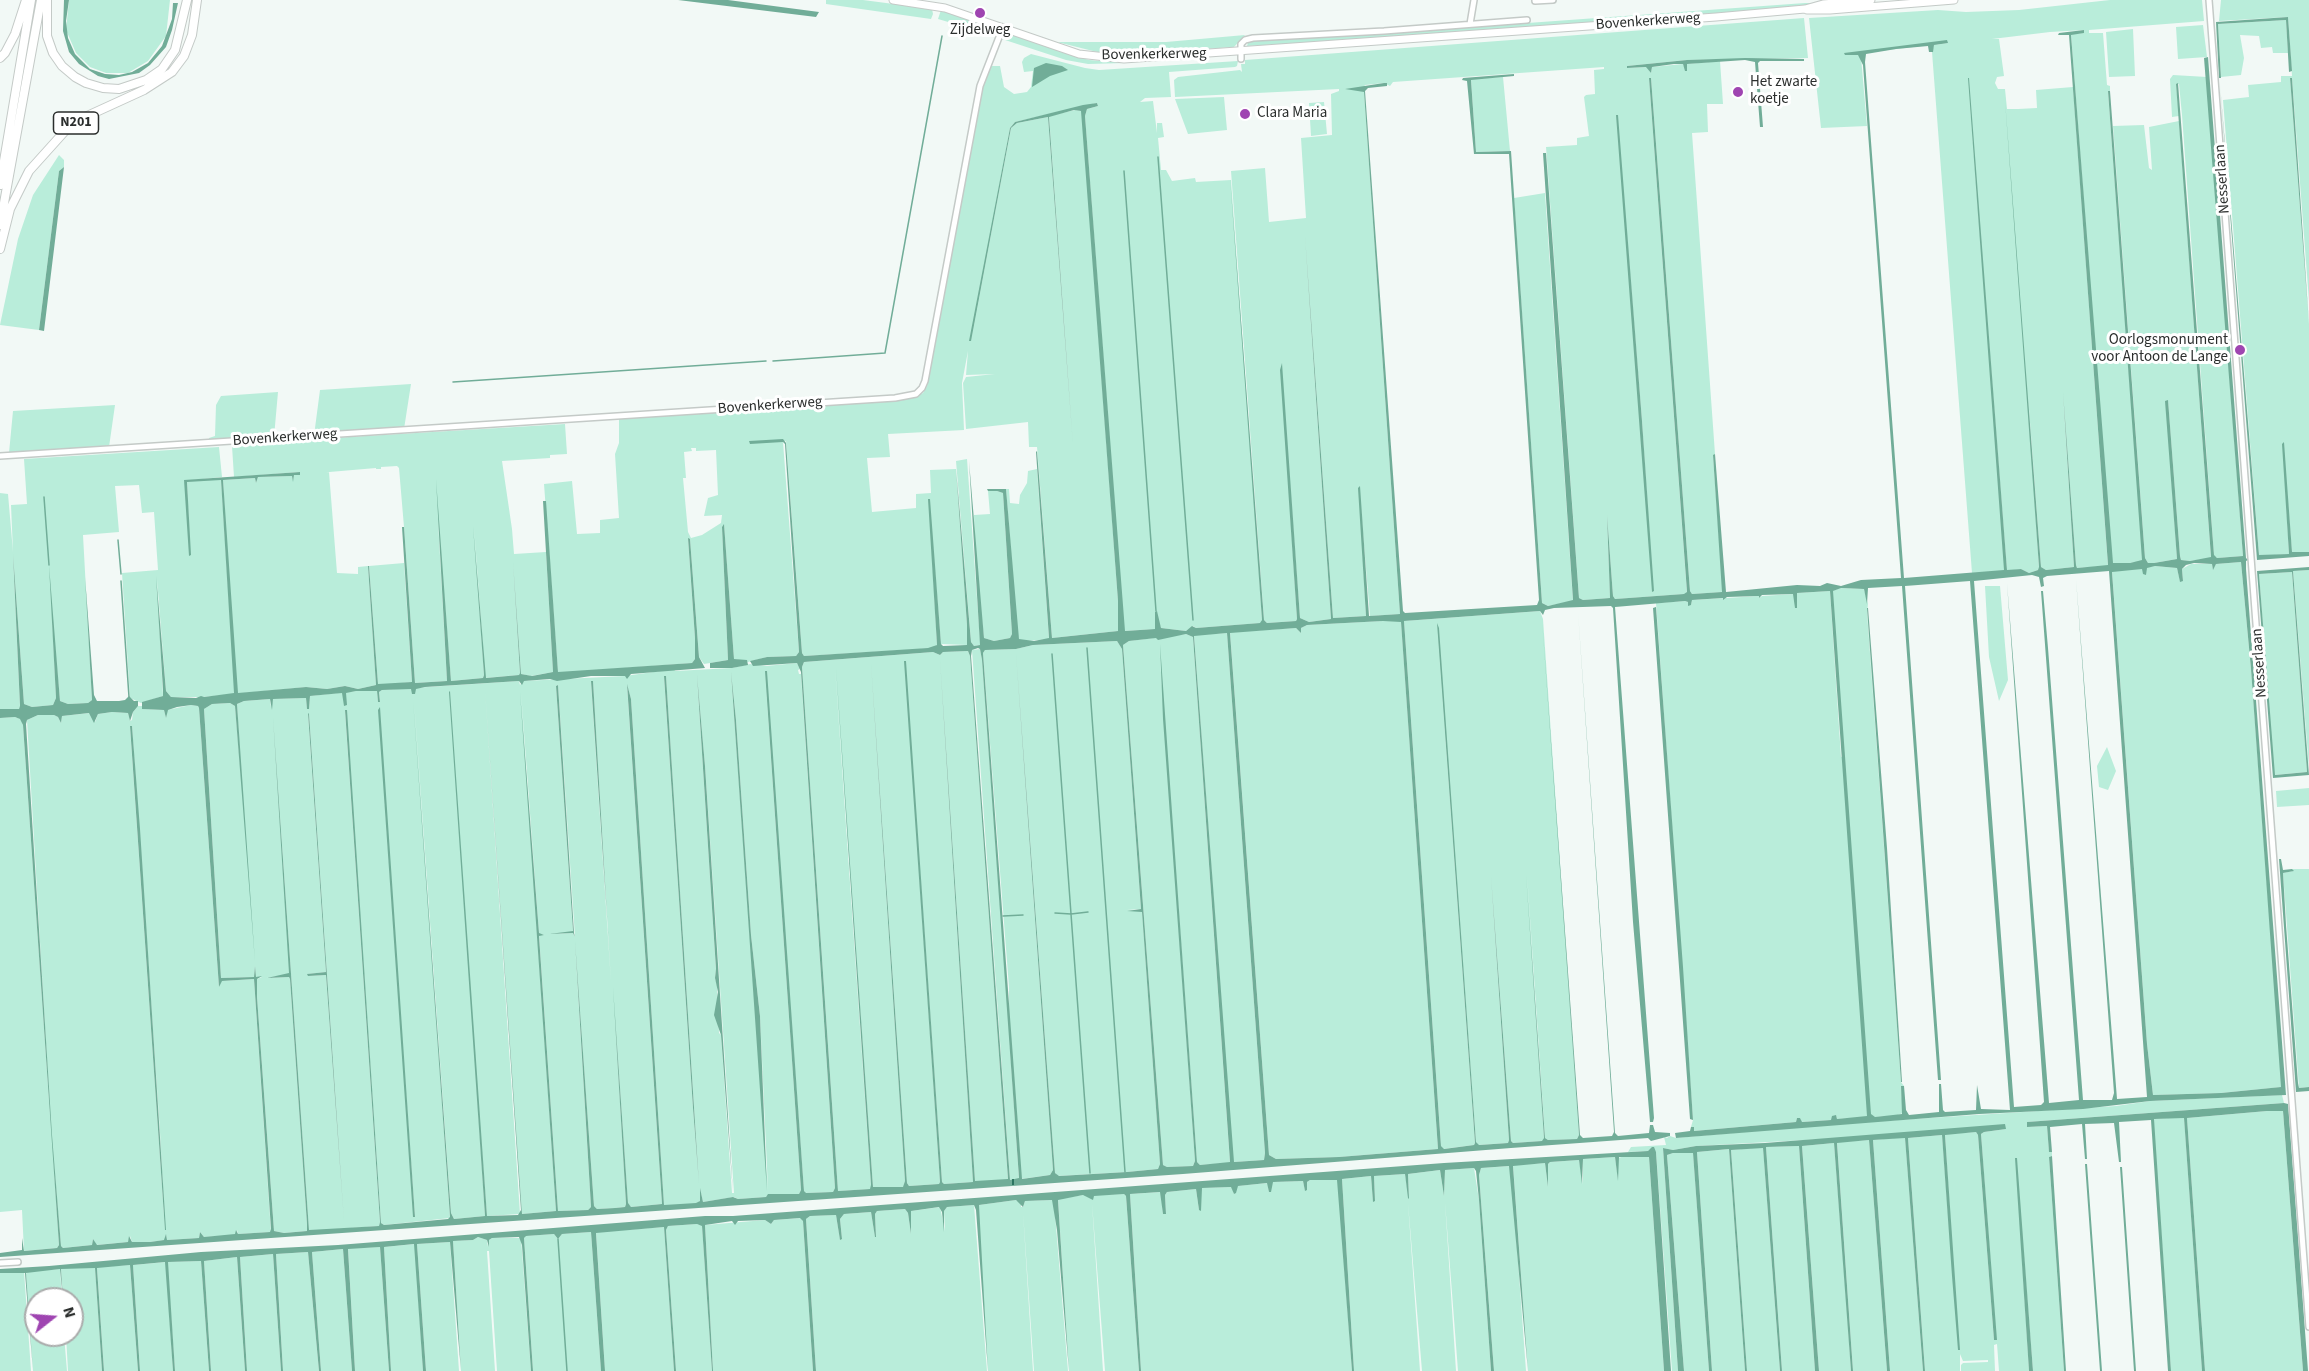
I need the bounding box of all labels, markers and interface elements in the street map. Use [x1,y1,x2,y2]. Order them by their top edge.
marker: Zijdelweg [973,6,987,20]
street label: Bovenkerkerweg [1595,9,1701,35]
place label: Zijdelweg [950,22,1010,40]
street label: Bovenkerkerweg [1101,45,1207,65]
place label: Het zwarte koetje [1750,74,1817,109]
marker: Het zwarte koetje [1731,85,1745,99]
place label: Clara Maria [1257,105,1327,123]
marker: Clara Maria [1238,107,1252,121]
road number: N201 [54,112,98,134]
street label: Nesserlaan [2212,144,2234,214]
place label: Oorlogsmonument voor Antoon de Lange [2091,332,2228,367]
marker: Oorlogsmonument voor Antoon de Lange [2233,343,2247,357]
street label: Bovenkerkerweg [717,393,823,419]
street label: Bovenkerkerweg [232,425,338,451]
street label: Nesserlaan [2249,628,2271,698]
north arrow [24,1287,84,1347]
text: N [57,1304,81,1321]

